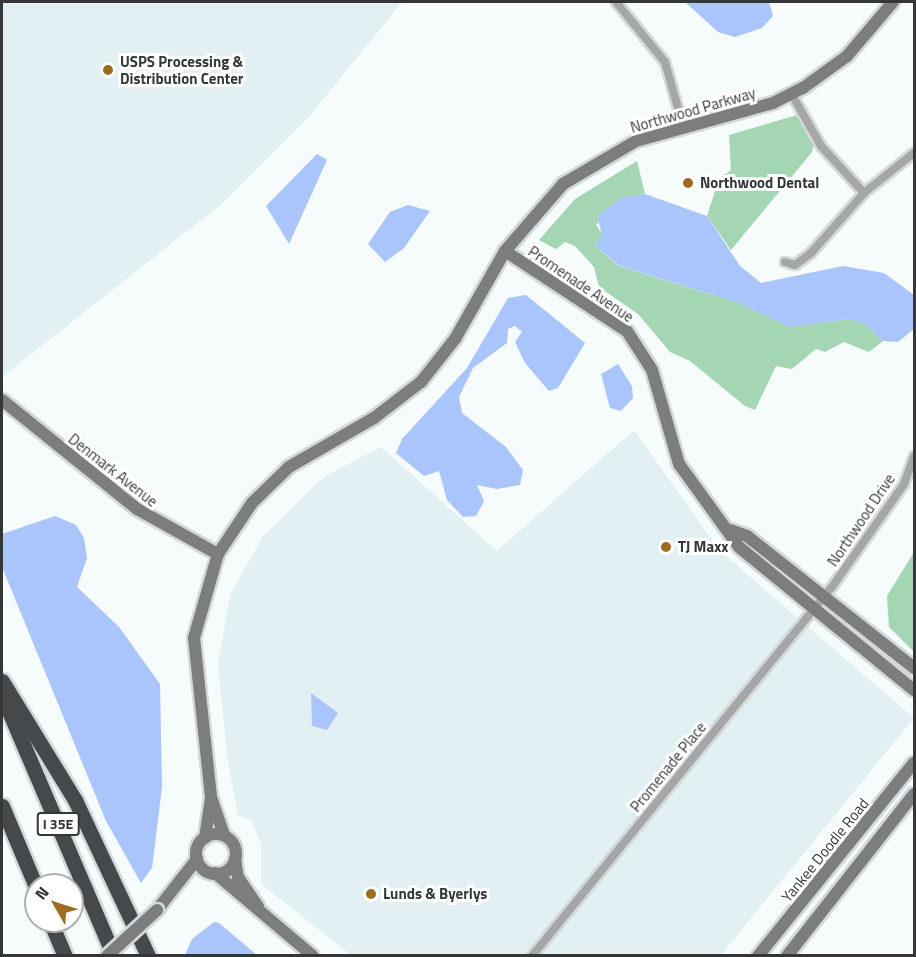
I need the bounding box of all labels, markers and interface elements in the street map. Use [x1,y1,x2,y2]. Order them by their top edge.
place label: USPS Processing & Distribution Center [120,52,243,87]
marker: USPS Processing & Distribution Center [101,63,115,77]
street label: Northwood Parkway [628,83,758,137]
place label: Northwood Dental [700,174,819,192]
marker: Northwood Dental [681,176,695,190]
street label: Promenade Avenue [525,242,637,326]
street label: Denmark Avenue [65,430,161,510]
street label: Northwood Drive [823,470,899,570]
place label: TJ Maxx [678,538,728,556]
marker: TJ Maxx [659,540,673,554]
street label: Promenade Place [626,718,710,816]
street label: Yankee Doodle Road [778,794,872,906]
road number: I 35E [36,813,80,835]
north arrow [24,873,84,933]
text: N [29,881,54,905]
place label: Lunds & Byerlys [383,885,487,903]
marker: Lunds & Byerlys [364,887,378,901]

